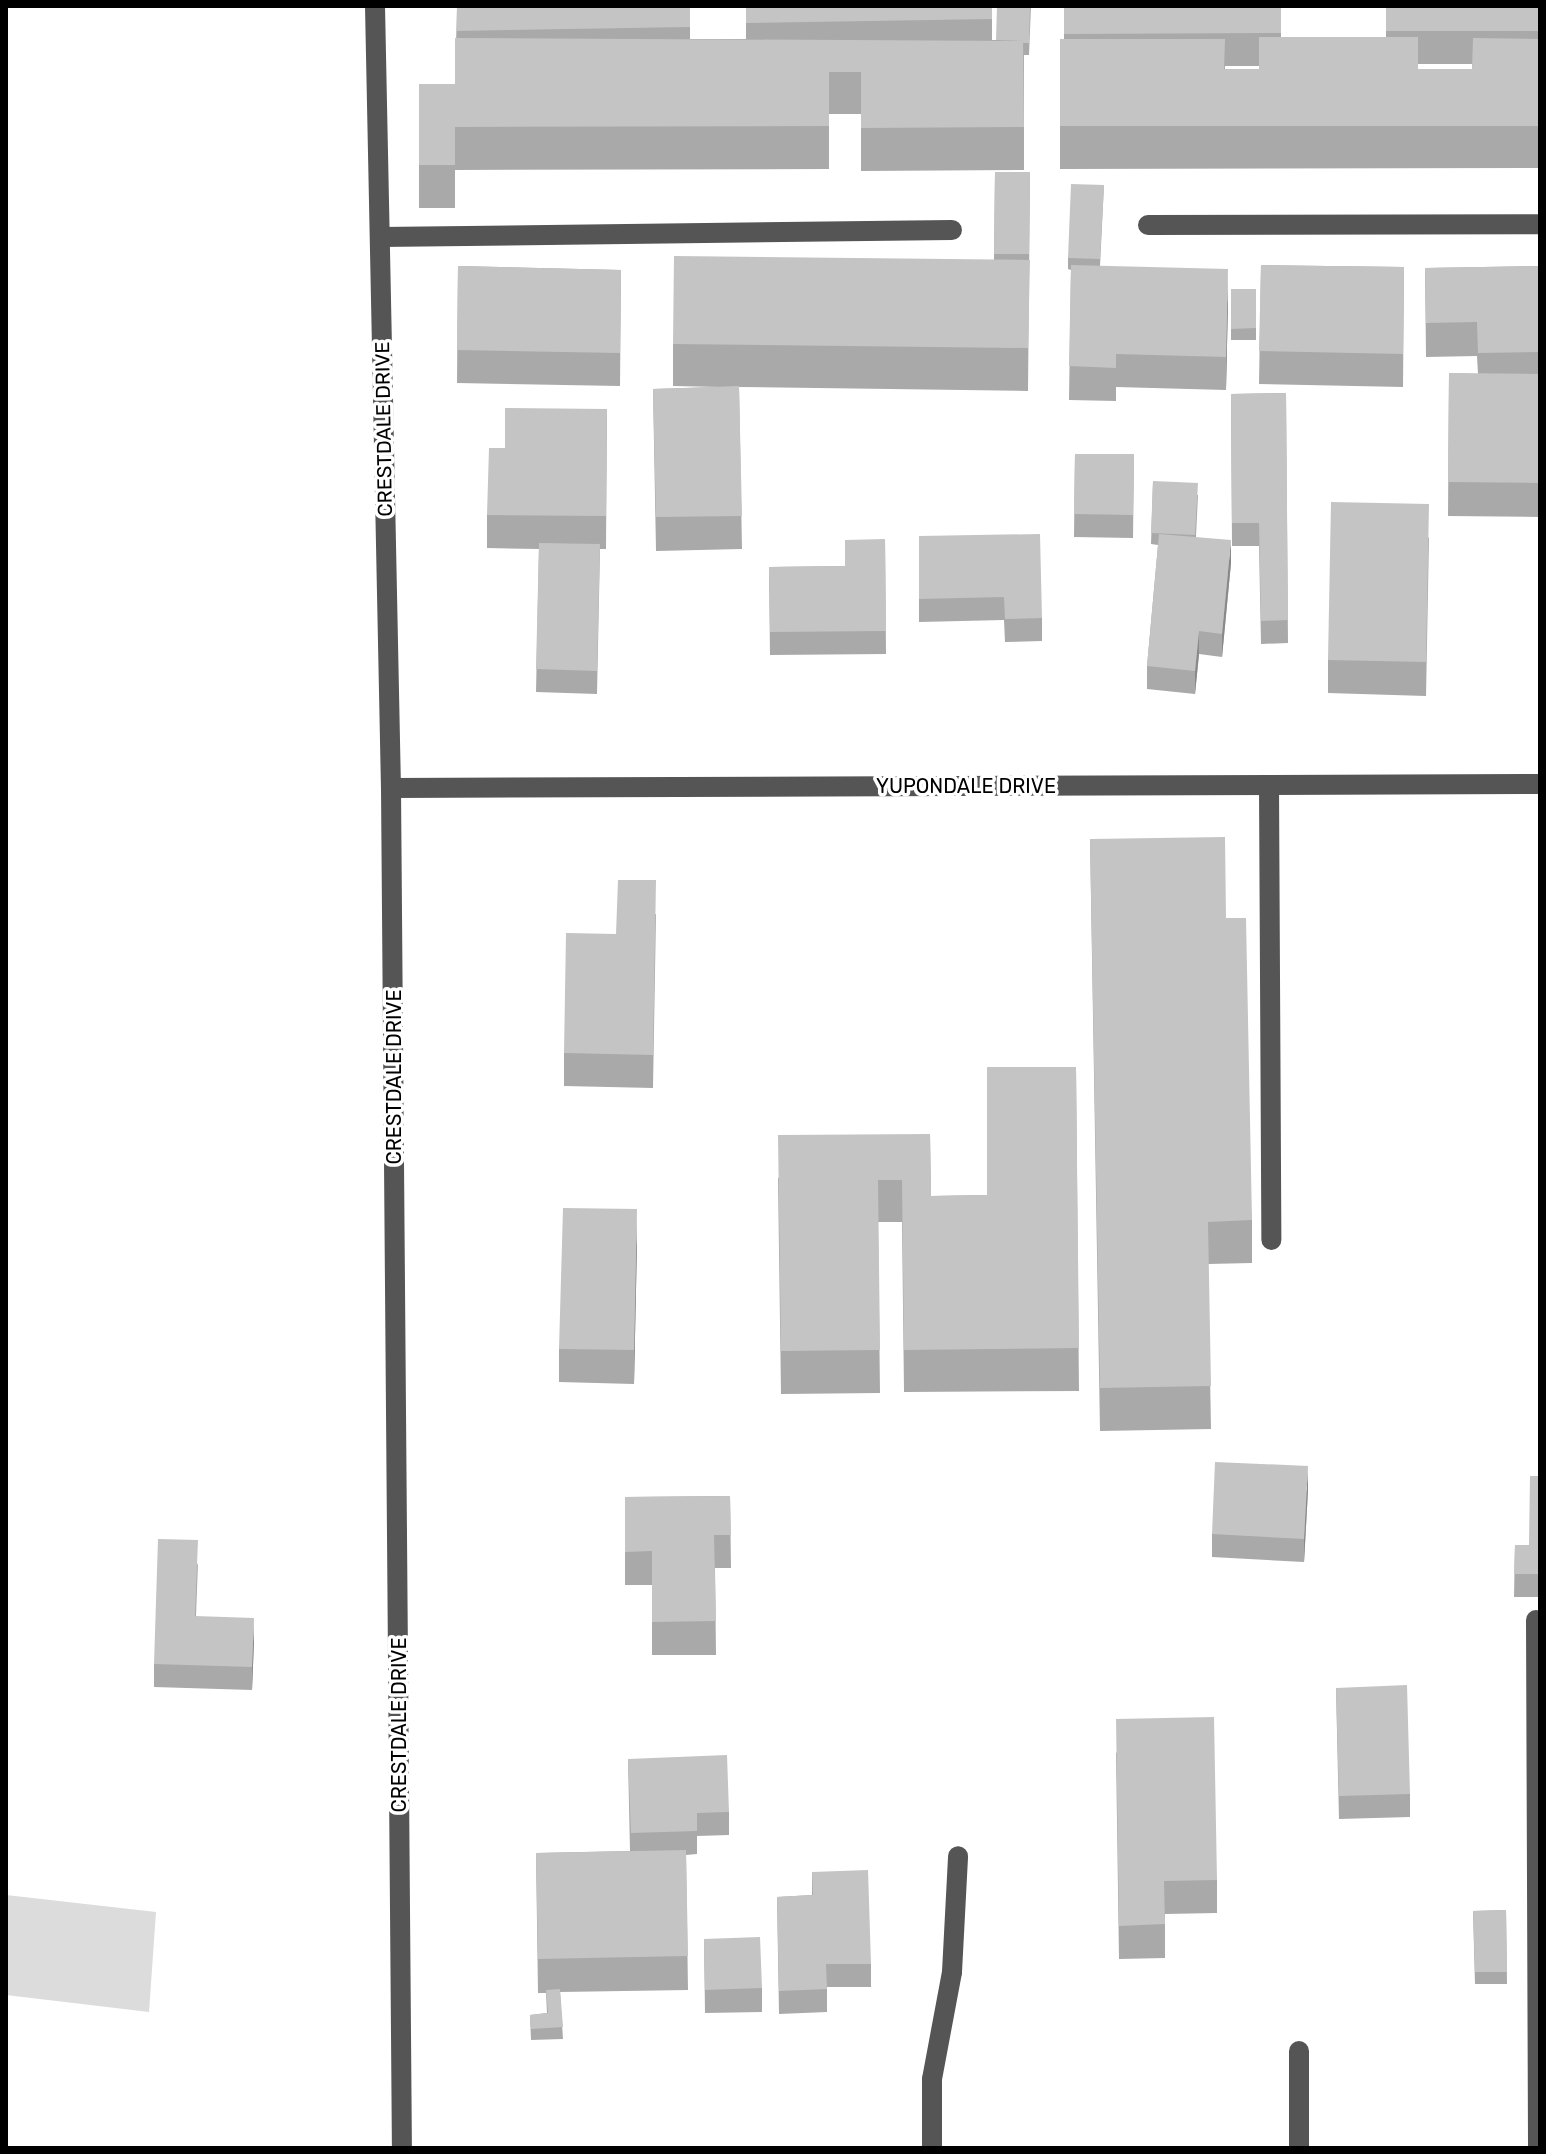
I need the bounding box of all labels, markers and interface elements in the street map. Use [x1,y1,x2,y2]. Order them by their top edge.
street label: CRESTDALE DRIVE [370,341,398,517]
street label: YUPONDALE DRIVE [876,774,1056,798]
street label: CRESTDALE DRIVE [382,989,406,1165]
street label: CRESTDALE DRIVE [387,1637,411,1813]

